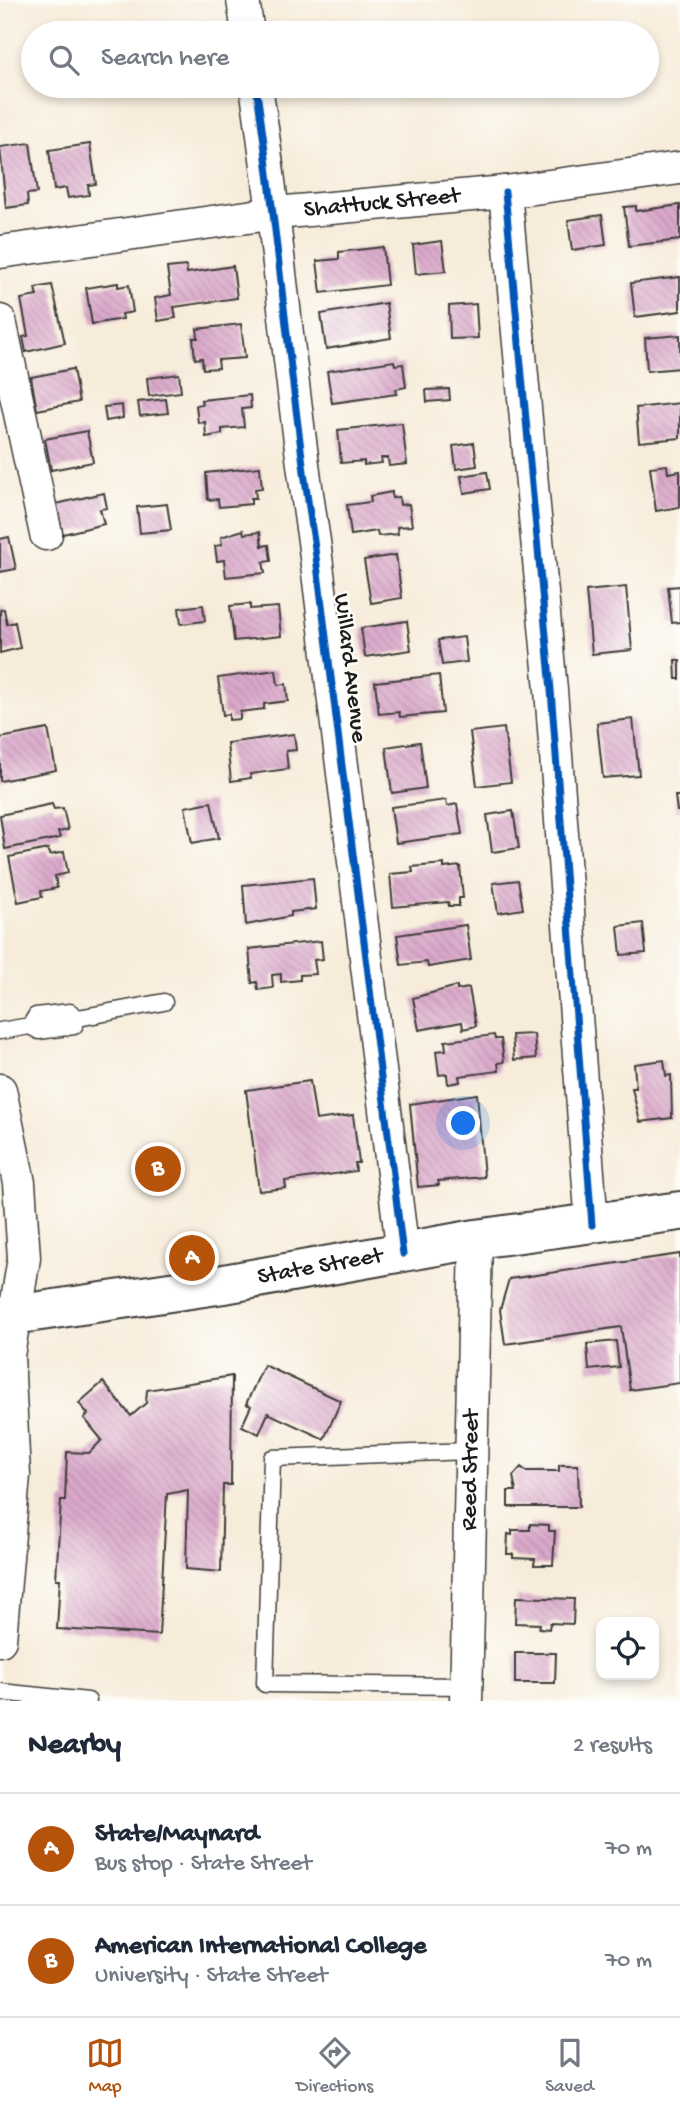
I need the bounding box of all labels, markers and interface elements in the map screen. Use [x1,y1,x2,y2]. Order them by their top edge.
search box [21,21,659,98]
icon: search [45,41,83,79]
text: Search here [101,44,229,75]
street label: Shattuck Street [302,181,463,225]
street label: Willard Avenue [325,592,373,745]
your location [446,1106,480,1140]
pin: B [135,1143,181,1195]
pin: A [169,1232,215,1284]
street label: State Street [255,1241,387,1292]
street label: Reed Street [455,1407,487,1531]
map controls [596,1617,659,1680]
button: locate [596,1617,659,1680]
text: Nearby [28,1729,121,1764]
text: 2 results [573,1733,652,1760]
text: State/Maynard [95,1820,259,1851]
text: A [44,1836,58,1863]
text: 70 m [605,1836,652,1863]
text: Bus stop · State Street [95,1851,312,1878]
text: American International College [95,1932,427,1963]
text: B [45,1948,57,1975]
text: 70 m [605,1948,652,1975]
text: University · State Street [95,1963,327,1990]
tab: Map [86,2034,124,2099]
tab: Directions [296,2034,373,2099]
tab: Saved [545,2034,594,2099]

